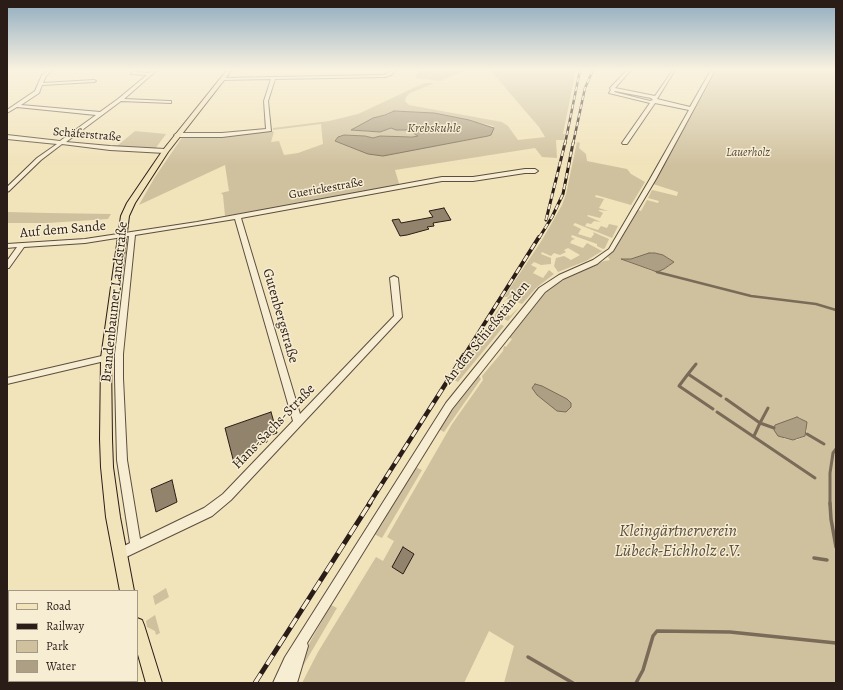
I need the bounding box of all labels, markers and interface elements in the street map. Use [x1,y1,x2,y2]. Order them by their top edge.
water label: Krebskuhle [407,121,461,137]
street label: Schäferstraße [52,125,122,145]
park label: Lauerholz [726,146,770,160]
street label: Guerickestraße [288,175,364,203]
street label: Auf dem Sande [19,218,107,242]
street label: Brandenbaumer Landstraße [98,221,132,383]
street label: Gutenbergstraße [258,267,302,365]
street label: An den Schießständen [440,278,534,388]
street label: Hans-Sachs-Straße [229,381,319,473]
park label: Kleingärtnerverein Lübeck-Eichholz e.V. [614,522,742,562]
legend [8,590,138,682]
text: Road [46,598,71,614]
text: Railway [46,618,84,634]
text: Park [46,638,69,654]
text: Water [46,658,76,674]

